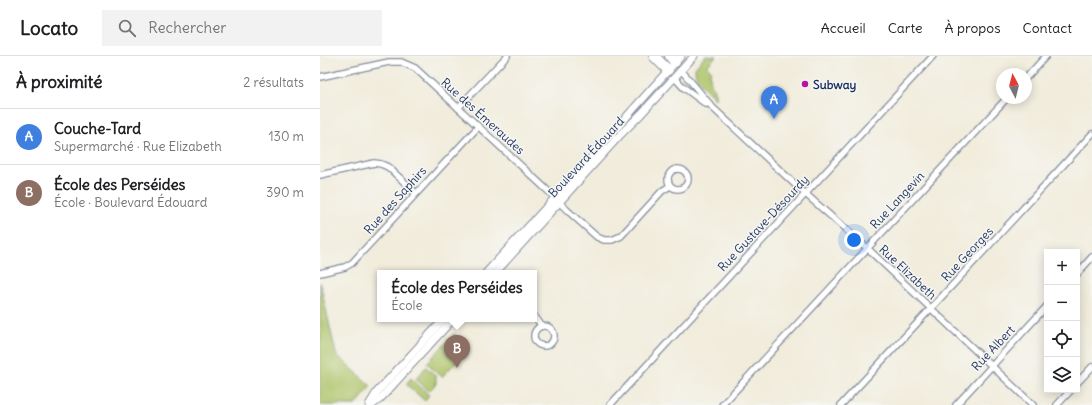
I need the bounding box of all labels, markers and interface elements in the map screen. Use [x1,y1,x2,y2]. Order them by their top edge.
search box [102,10,382,46]
text: Locato [20,16,78,40]
icon: search [116,17,138,39]
text: Rechercher [148,18,226,37]
text: Accueil [821,19,866,37]
text: Carte [888,19,923,37]
text: À propos [945,19,1001,37]
text: Contact [1023,19,1072,37]
north arrow [996,68,1032,104]
text: À proximité [16,71,102,93]
text: 2 résultats [243,74,304,91]
street label: Rue des Émeraudes [438,75,528,157]
place label: Subway [813,77,857,93]
marker: Subway [800,79,810,89]
pin: A [761,86,787,119]
street label: Boulevard Édouard [545,114,627,200]
text: Couche-Tard [54,119,141,138]
text: A [25,128,33,145]
text: 130 m [268,128,304,145]
text: Supermarché · Rue Elizabeth [54,138,222,155]
street label: Rue des Saphirs [361,163,429,237]
street label: Rue Langevin [867,168,927,232]
street label: Rue Gustave-Désourdy [715,172,811,274]
text: École des Perséides [54,175,185,194]
text: B [25,184,33,201]
text: 390 m [266,184,304,201]
text: École · Boulevard Édouard [54,194,207,211]
street label: Rue Georges [938,224,996,284]
your location [844,230,864,250]
street label: Rue Elizabeth [876,242,940,302]
map controls [1044,249,1080,393]
button: + [1044,249,1080,285]
popup [377,270,537,322]
text: École des Perséides [391,278,523,297]
button: − [1044,285,1080,321]
text: École [391,297,422,314]
button: locate [1044,321,1080,357]
street label: Rue Albert [968,322,1018,374]
pin: B [444,335,470,368]
button: layers [1044,357,1080,393]

